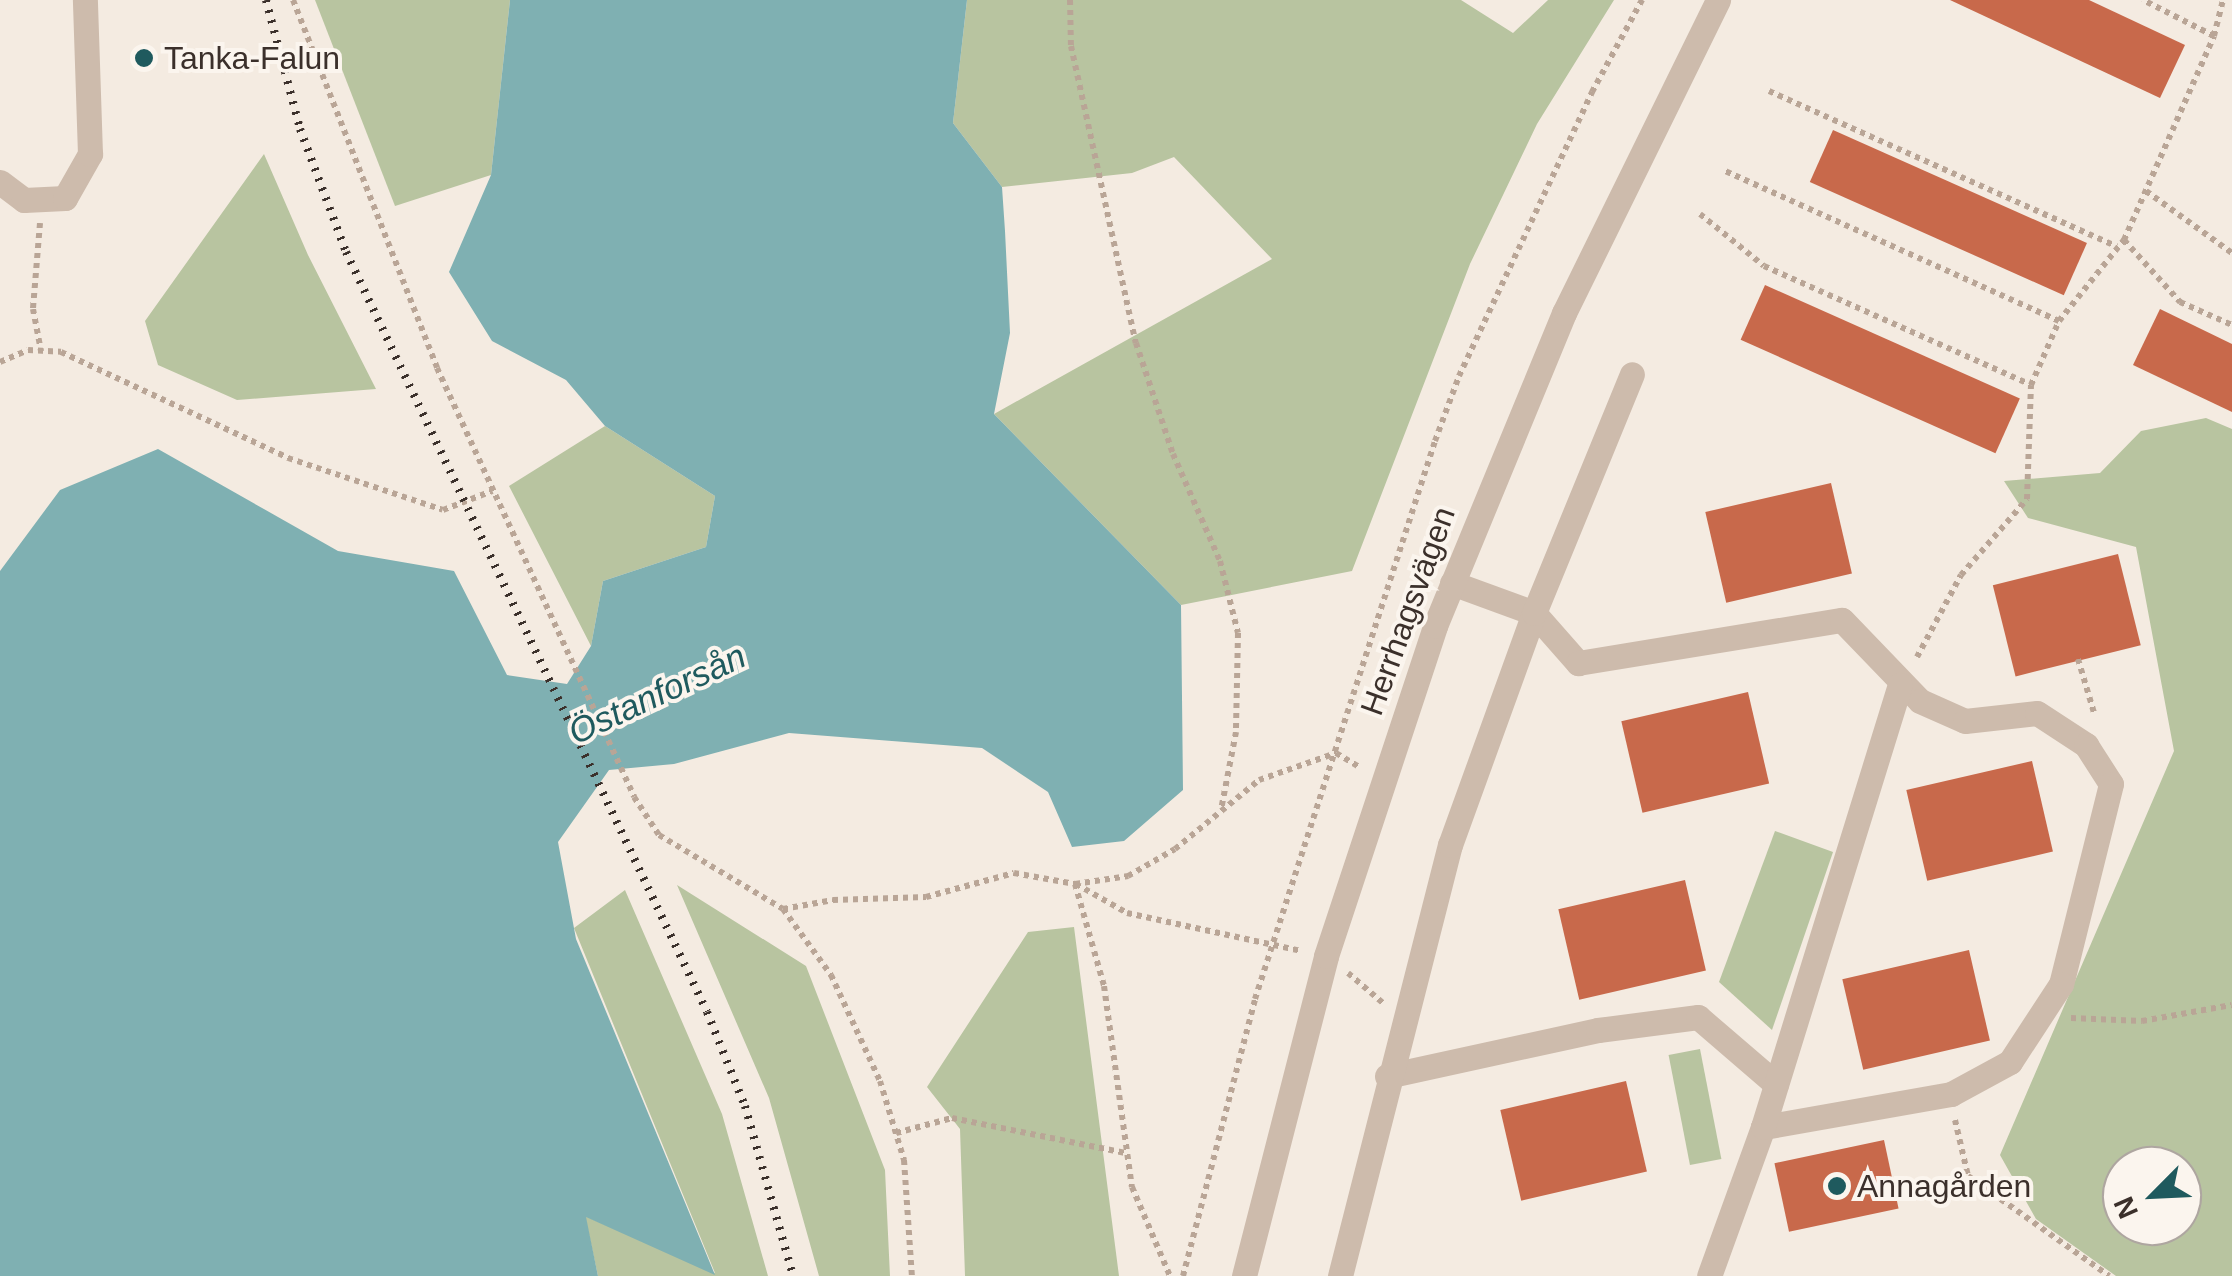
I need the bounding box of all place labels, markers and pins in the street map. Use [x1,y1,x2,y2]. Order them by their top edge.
place label: Tanka-Falun [164,39,340,77]
marker: Tanka-Falun [133,47,155,69]
place label: Annagården [1857,1167,2031,1205]
marker: Annagården [1826,1175,1848,1197]

